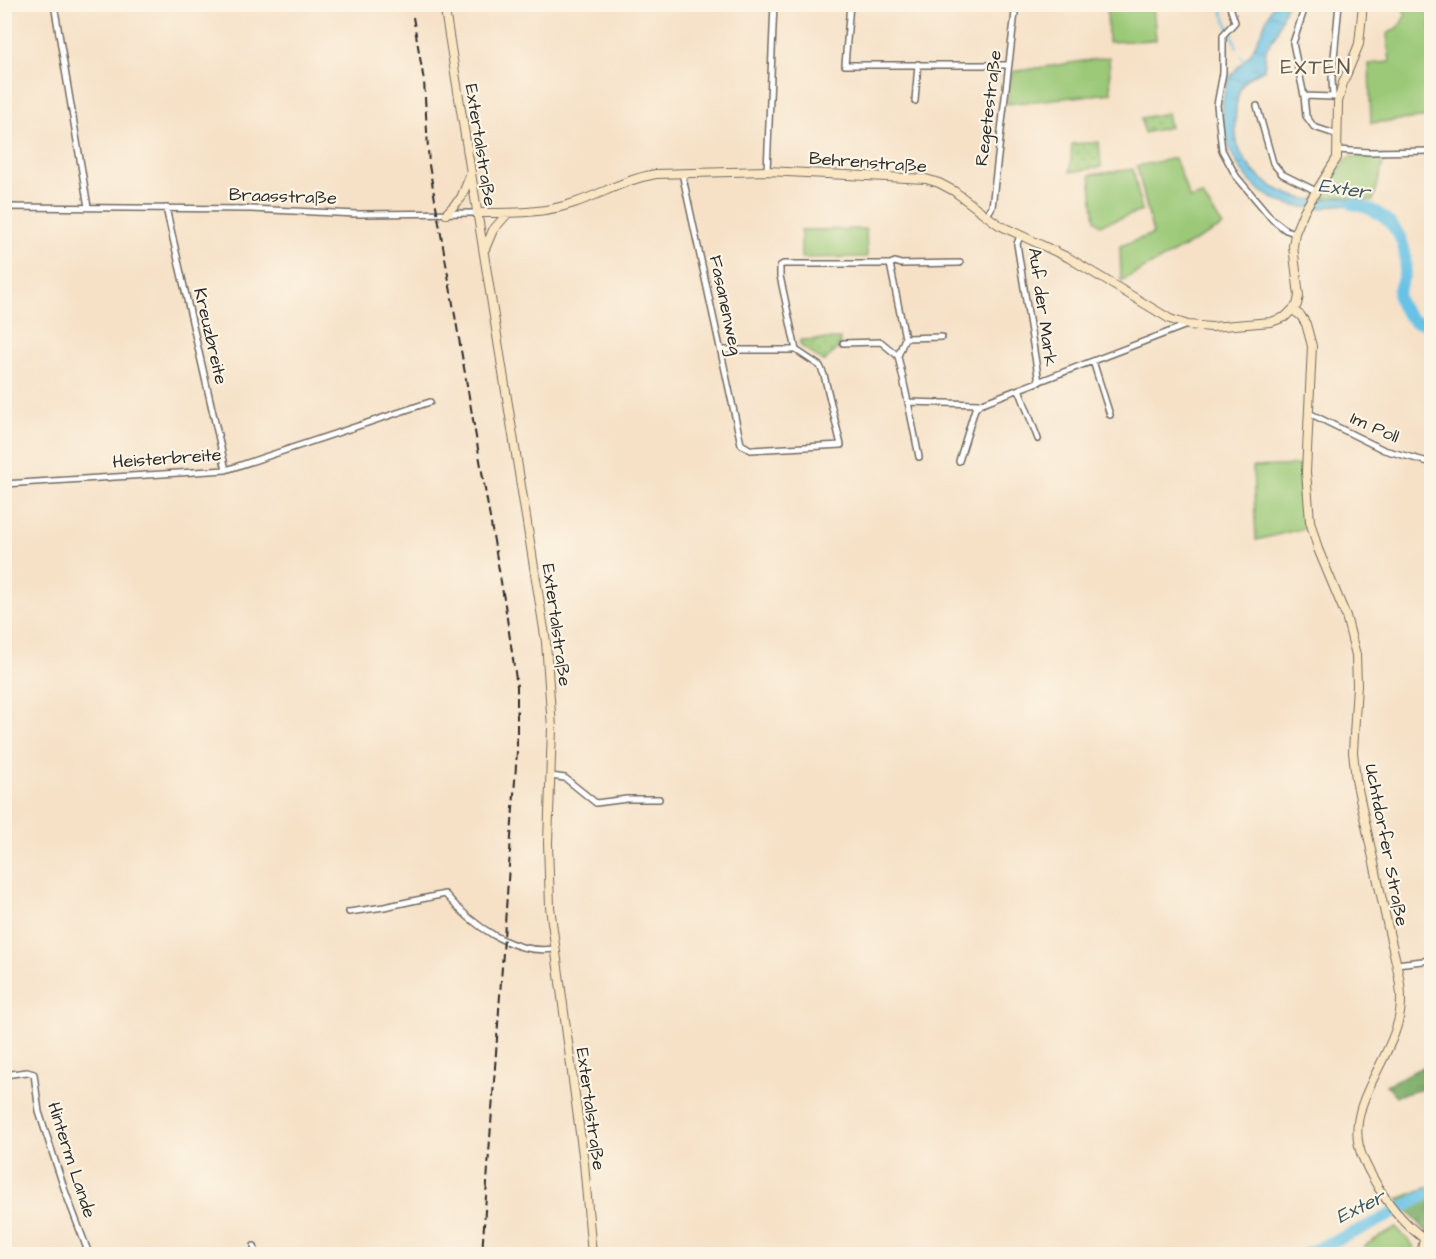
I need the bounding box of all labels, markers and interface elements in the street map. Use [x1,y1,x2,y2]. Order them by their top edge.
street label: Regetestraße [969,48,1009,168]
district label: EXTEN [1280,53,1352,82]
street label: Extertalstraße [459,82,503,208]
street label: Behrenstraße [808,146,928,179]
water label: Exter [1317,172,1373,207]
street label: Braasstraße [229,182,338,211]
street label: Auf der Mark [1022,246,1063,368]
street label: Fasanenweg [702,253,748,357]
street label: Kreuzbreite [187,285,234,387]
street label: Im Poll [1346,406,1403,449]
street label: Heisterbreite [112,442,222,475]
street label: Extertalstraße [536,562,577,688]
street label: Uchtdorfer Straße [1358,762,1415,929]
street label: Extertalstraße [570,1046,611,1172]
street label: Hinterm Lande [41,1099,102,1222]
water label: Exter [1331,1182,1391,1231]

